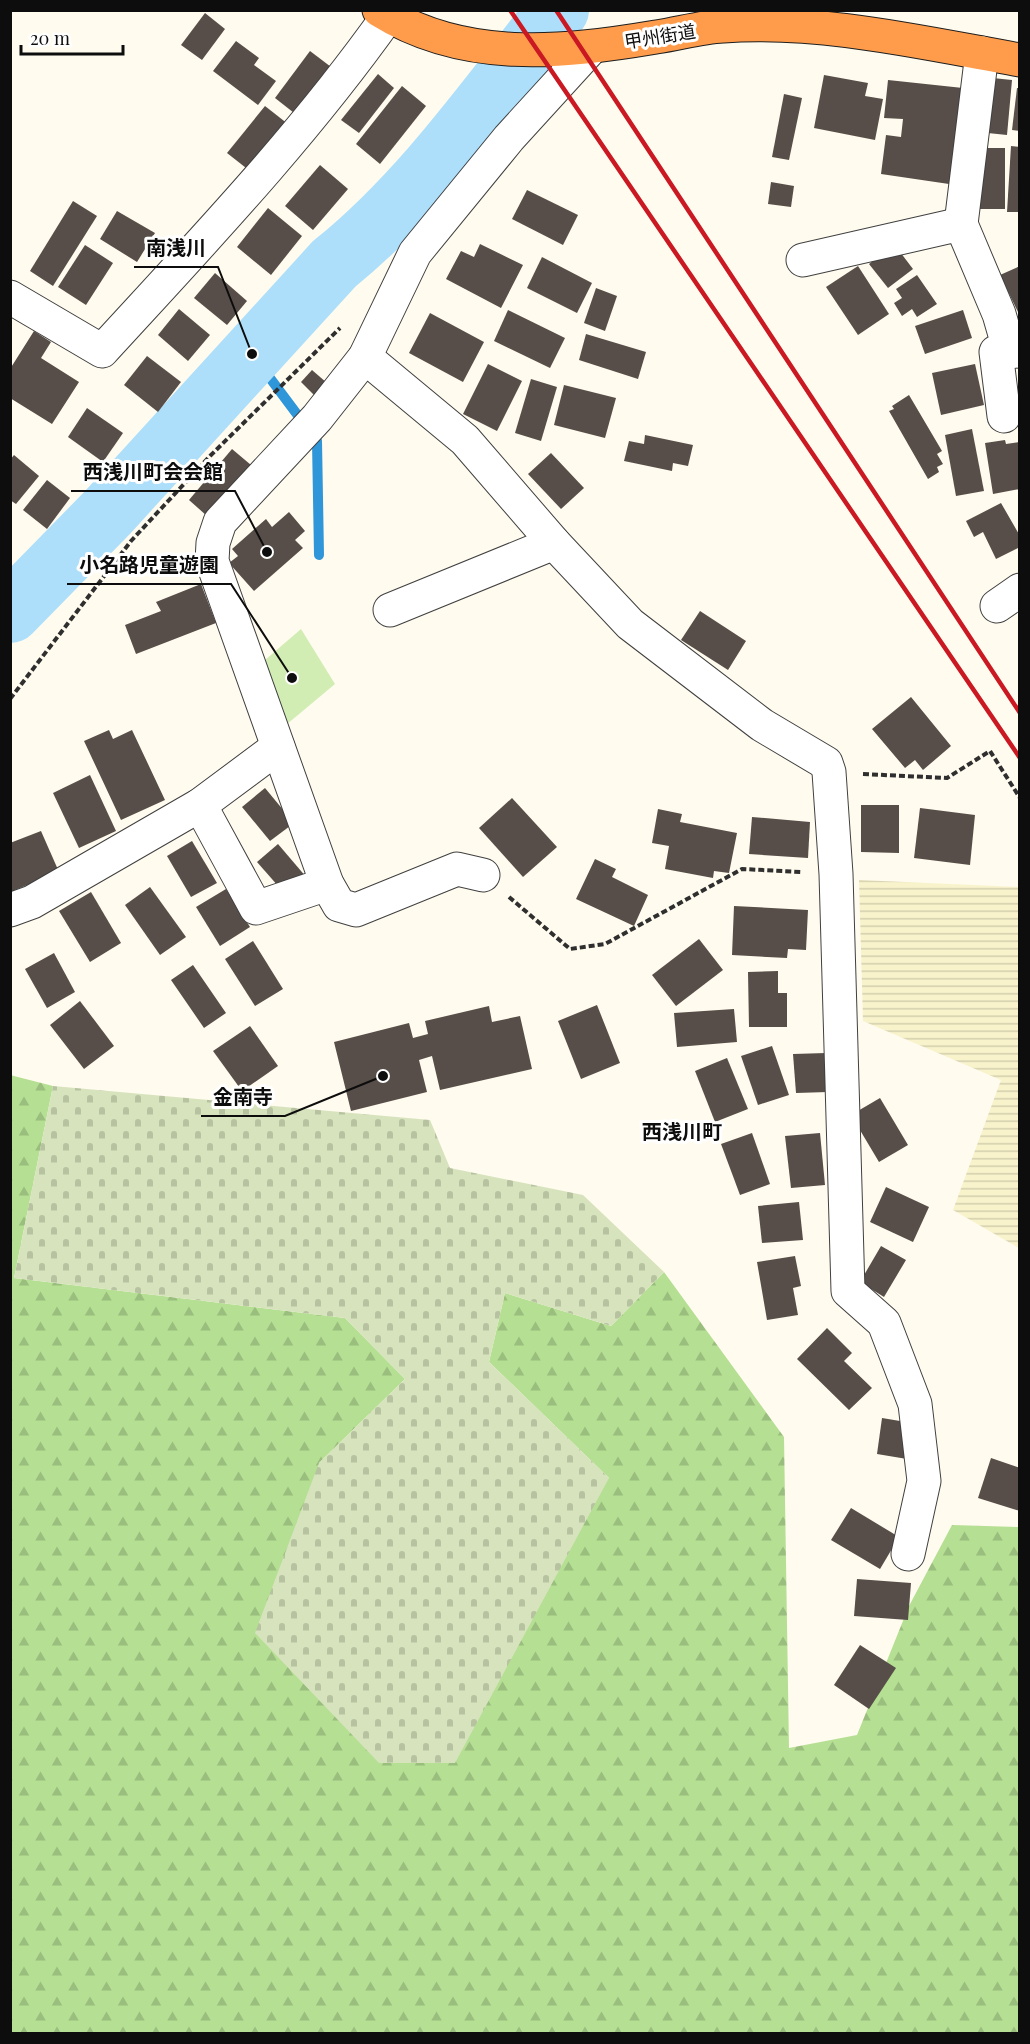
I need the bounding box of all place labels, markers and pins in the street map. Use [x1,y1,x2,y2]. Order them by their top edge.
callout: 南浅川 [134,229,218,267]
callout: 西浅川町会会館 [71,453,235,491]
callout: 小名路児童遊園 [67,546,231,584]
callout: 金南寺 [201,1078,285,1116]

